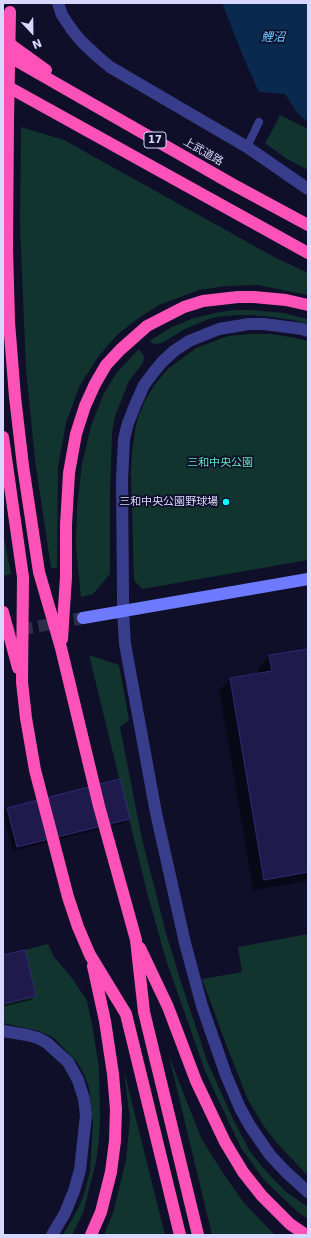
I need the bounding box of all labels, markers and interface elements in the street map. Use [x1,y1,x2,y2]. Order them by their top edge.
north arrow [12,12,52,52]
water label: 鯉沼 [261,31,285,45]
text: N [30,36,43,51]
road number: 17 [144,132,166,148]
street label: 上武道路 [181,135,225,169]
park label: 三和中央公園 [187,456,253,470]
place label: 三和中央公園野球場 [119,495,218,509]
marker: 三和中央公園野球場 [221,497,231,507]

